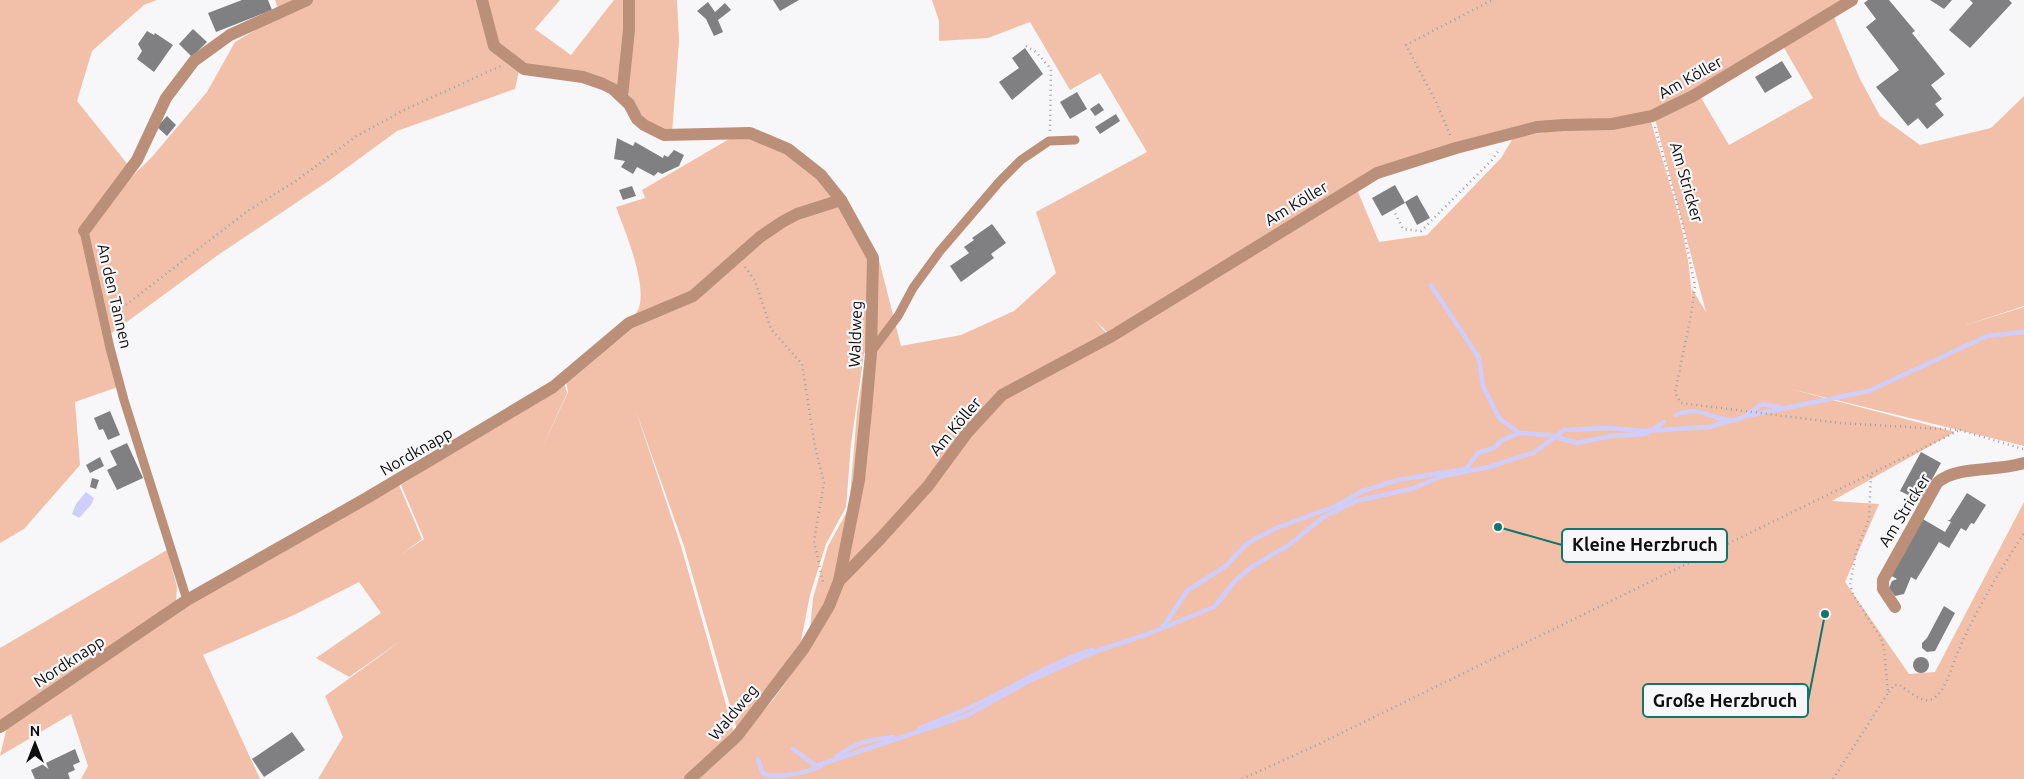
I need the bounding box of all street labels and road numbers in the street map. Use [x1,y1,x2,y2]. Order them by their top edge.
street label: Am Köller [1655,52,1725,102]
street label: Am Stricker [1667,140,1707,224]
street label: Am Köller [1261,177,1331,229]
street label: An den Tannen [94,242,136,350]
street label: Waldweg [845,300,865,368]
street label: Am Köller [926,393,984,459]
street label: Nordknapp [377,423,455,479]
street label: Am Stricker [1874,470,1934,550]
street label: Nordknapp [30,632,108,690]
street label: Waldweg [705,681,761,743]

